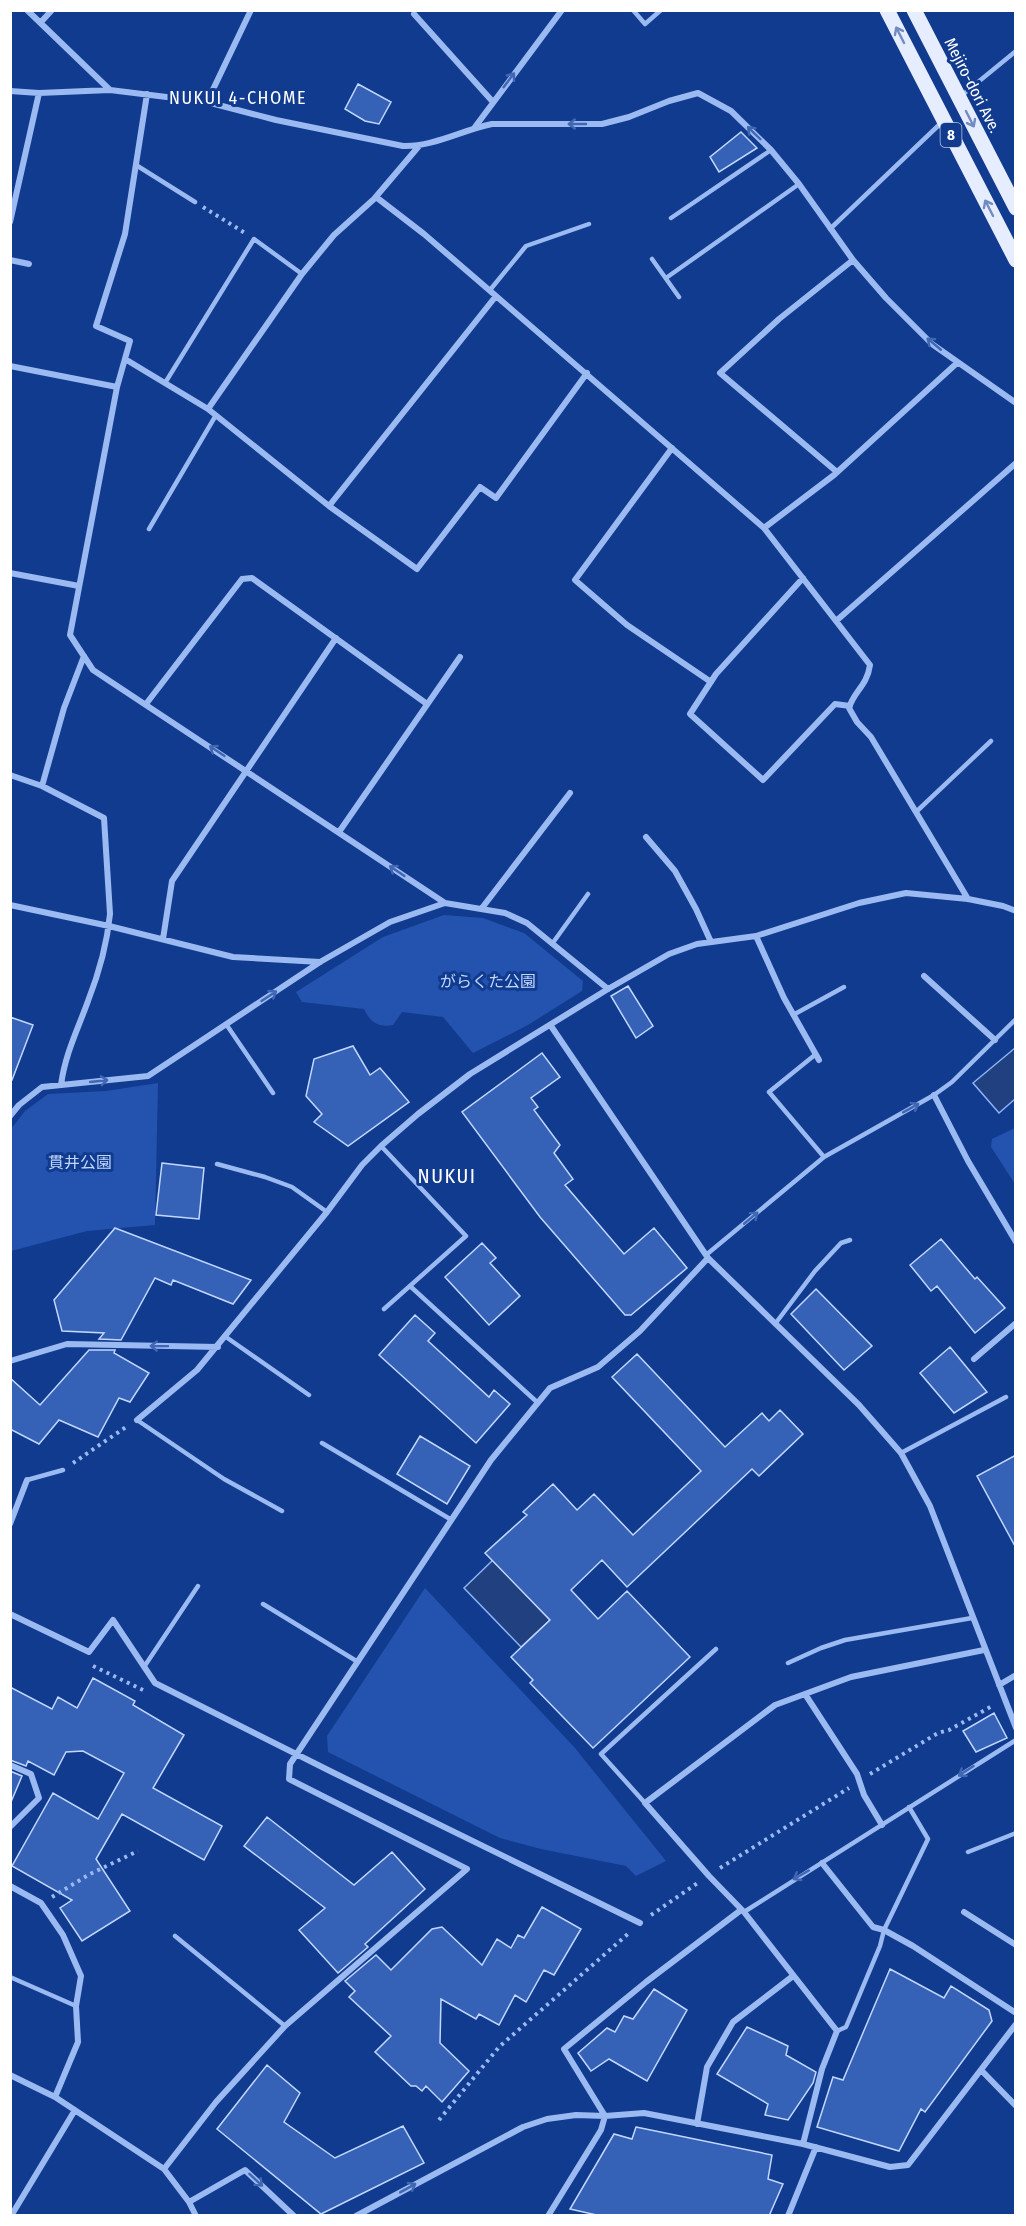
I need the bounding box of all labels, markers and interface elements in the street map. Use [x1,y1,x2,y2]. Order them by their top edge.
one-way arrow [893,26,905,44]
street label: Mejiro-dori Ave. [941,35,1005,136]
one-way arrow [503,73,516,89]
district label: NUKUI 4-CHOME [169,87,307,109]
one-way arrow [965,109,976,127]
one-way arrow [567,118,587,130]
road number: 8 [940,123,962,147]
one-way arrow [746,125,761,140]
one-way arrow [983,200,994,218]
one-way arrow [926,338,942,351]
one-way arrow [209,745,226,757]
one-way arrow [389,865,405,877]
park label: がらくた公園 [440,972,536,991]
one-way arrow [261,990,277,1002]
one-way arrow [88,1075,108,1086]
one-way arrow [902,1102,919,1114]
park label: 貫井公園 [48,1153,112,1172]
district label: NUKUI [418,1164,476,1188]
one-way arrow [743,1211,759,1224]
one-way arrow [150,1340,170,1352]
one-way arrow [958,1766,975,1778]
one-way arrow [793,1869,810,1881]
one-way arrow [248,2172,263,2187]
one-way arrow [399,2182,416,2194]

